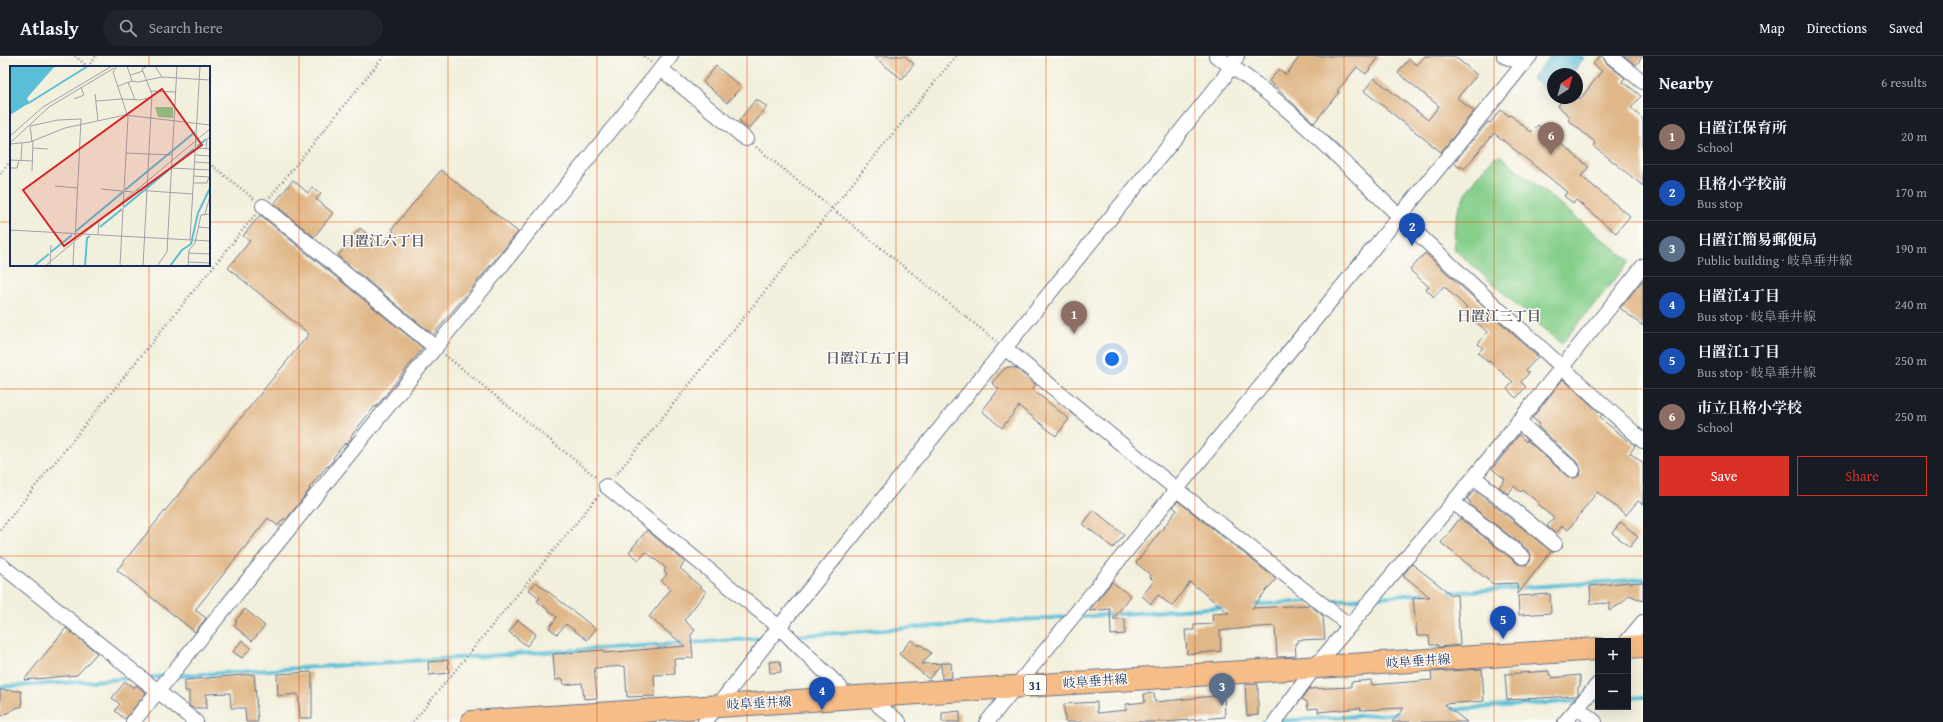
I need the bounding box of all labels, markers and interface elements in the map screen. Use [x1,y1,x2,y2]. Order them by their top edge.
search box [103,10,383,46]
text: Atlasly [20,14,79,42]
icon: search [117,17,139,39]
text: Search here [149,17,223,38]
text: Map [1759,18,1785,38]
text: Directions [1807,18,1867,38]
text: Saved [1889,18,1923,38]
inset map [10,66,210,266]
north arrow [1547,68,1583,104]
text: Nearby [1659,70,1713,95]
text: 6 results [1881,73,1927,92]
text: 日置江保育所 [1697,117,1787,138]
pin: 6 [1538,122,1564,155]
text: 1 [1669,127,1675,146]
text: 20 m [1901,127,1927,146]
text: School [1697,138,1733,157]
text: 且格小学校前 [1697,173,1787,194]
text: 2 [1669,183,1675,202]
text: 170 m [1895,183,1927,202]
text: Bus stop [1697,194,1743,213]
pin: 2 [1399,213,1425,246]
text: 日置江簡易郵便局 [1697,229,1817,250]
district label: 日置江六丁目 [341,231,425,251]
text: 3 [1669,239,1675,258]
text: 190 m [1895,239,1927,258]
text: Public building · 岐阜垂井線 [1697,251,1852,270]
text: 日置江4丁目 [1697,285,1780,306]
text: 4 [1669,295,1675,314]
text: 240 m [1895,295,1927,314]
pin: 1 [1061,301,1087,334]
district label: 日置江三丁目 [1457,306,1541,326]
text: Bus stop · 岐阜垂井線 [1697,307,1816,326]
text: 日置江1丁目 [1697,341,1780,362]
district label: 日置江五丁目 [826,348,910,368]
your location [1102,349,1122,369]
text: 5 [1669,351,1675,370]
text: 250 m [1895,351,1927,370]
text: Bus stop · 岐阜垂井線 [1697,363,1816,382]
text: 市立且格小学校 [1697,397,1802,418]
text: 6 [1669,407,1675,426]
text: 250 m [1895,407,1927,426]
text: School [1697,418,1733,437]
button: Save [1659,456,1789,496]
button: Share [1797,456,1927,496]
pin: 5 [1490,606,1516,639]
map controls [1595,638,1631,710]
button: + [1595,638,1631,674]
street label: 岐阜垂井線 [1385,649,1451,673]
street label: 岐阜垂井線 [1062,669,1128,693]
pin: 3 [1209,673,1235,706]
button: − [1595,674,1631,710]
road number: 31 [1024,675,1046,695]
pin: 4 [809,677,835,710]
street label: 岐阜垂井線 [726,692,792,714]

